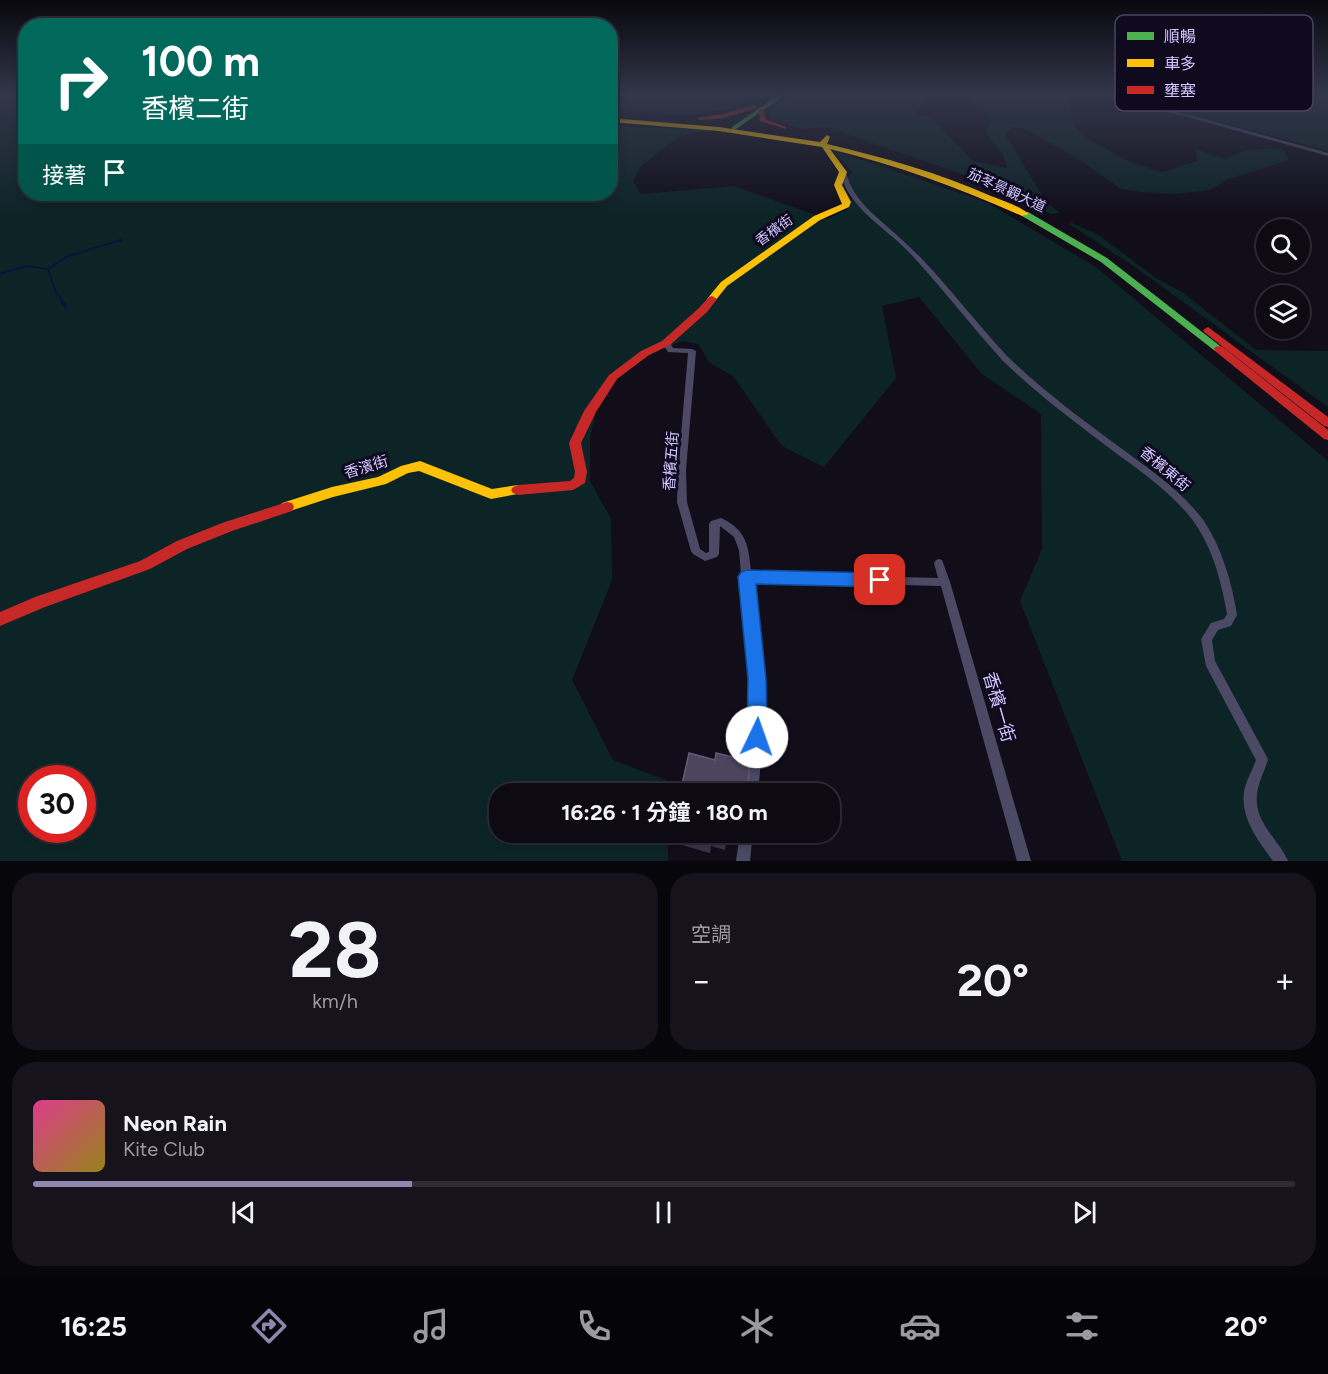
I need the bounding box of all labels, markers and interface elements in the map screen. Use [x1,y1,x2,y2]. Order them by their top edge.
legend [1115,15,1313,111]
text: 順暢 [1164,27,1196,46]
text: 100 m [141,36,260,87]
icon: right [42,42,120,120]
text: 車多 [1164,54,1196,73]
text: 壅塞 [1164,81,1196,100]
text: 香檳二街 [141,92,249,125]
icon: arrive [98,156,131,189]
text: 接著 [42,162,86,189]
street label: 茄苳景觀大道 [965,165,1048,216]
street label: 香檳街 [752,211,796,249]
map controls [1256,219,1310,339]
button: search [1256,219,1310,273]
button: layers [1256,285,1310,339]
street label: 香檳五街 [660,430,682,492]
street label: 香檳東街 [1136,443,1194,495]
street label: 香濱街 [342,452,390,482]
pin [854,554,905,605]
icon: arrive [863,563,896,596]
street label: 香檳一街 [979,669,1019,745]
position arrow [725,705,789,769]
speed limit sign: 30 [18,765,96,843]
text: 16:26 · 1 分鐘 · 180 m [561,799,768,826]
text: 28 [289,903,381,997]
text: 空調 [691,922,731,946]
text: 20° [957,953,1029,1007]
text: − [691,961,712,1000]
text: + [1274,961,1295,1000]
text: km/h [312,989,358,1013]
text: Neon Rain [123,1110,227,1137]
text: Kite Club [123,1137,205,1161]
icon: previous [227,1196,260,1229]
icon: pause [647,1196,680,1229]
icon: next [1068,1196,1101,1229]
icon: directions [248,1305,290,1347]
icon: music [410,1305,452,1347]
icon: phone [573,1305,615,1347]
icon: climate [736,1305,778,1347]
icon: car [899,1305,941,1347]
icon: filters [1061,1305,1103,1347]
text: 16:25 [60,1310,127,1343]
text: 20° [1224,1310,1268,1343]

